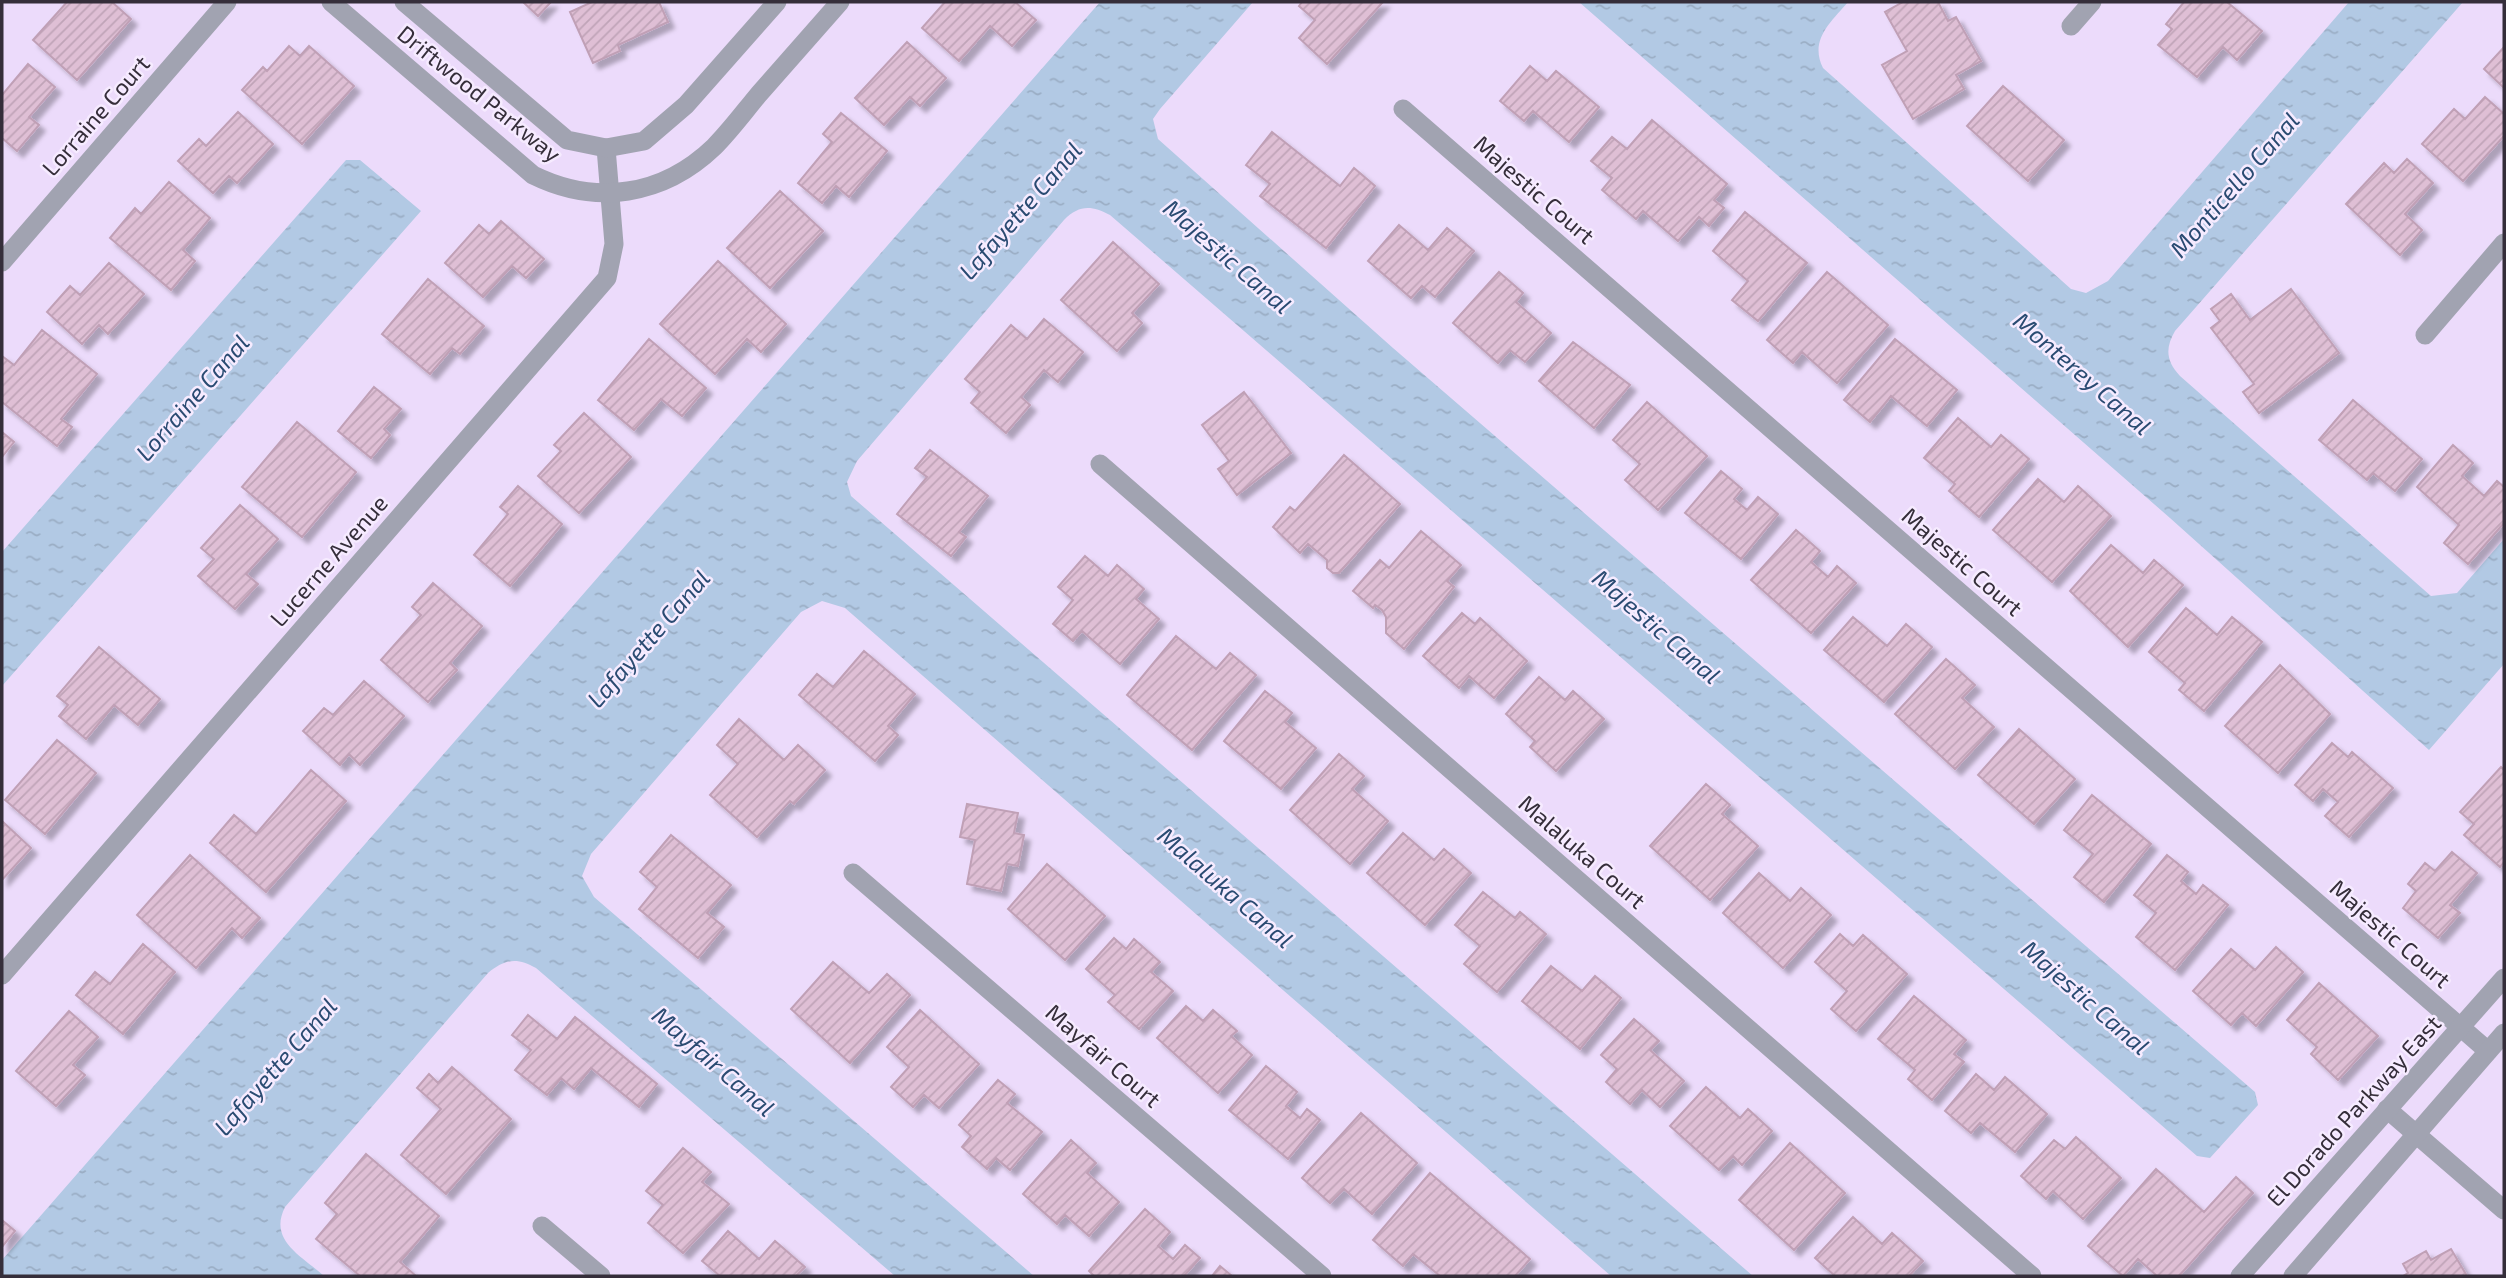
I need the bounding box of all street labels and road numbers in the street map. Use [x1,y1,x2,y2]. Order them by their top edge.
street label: Driftwood Parkway [392,19,567,168]
street label: Lorraine Court [36,49,155,181]
street label: Majestic Court [1469,129,1601,249]
street label: Lucerne Avenue [264,489,393,632]
street label: Majestic Court [1897,501,2029,621]
street label: Malaluka Court [1513,789,1652,914]
street label: Majestic Court [2325,873,2457,993]
street label: Mayfair Court [1040,998,1167,1113]
street label: El Dorado Parkway East [2260,1009,2446,1212]

